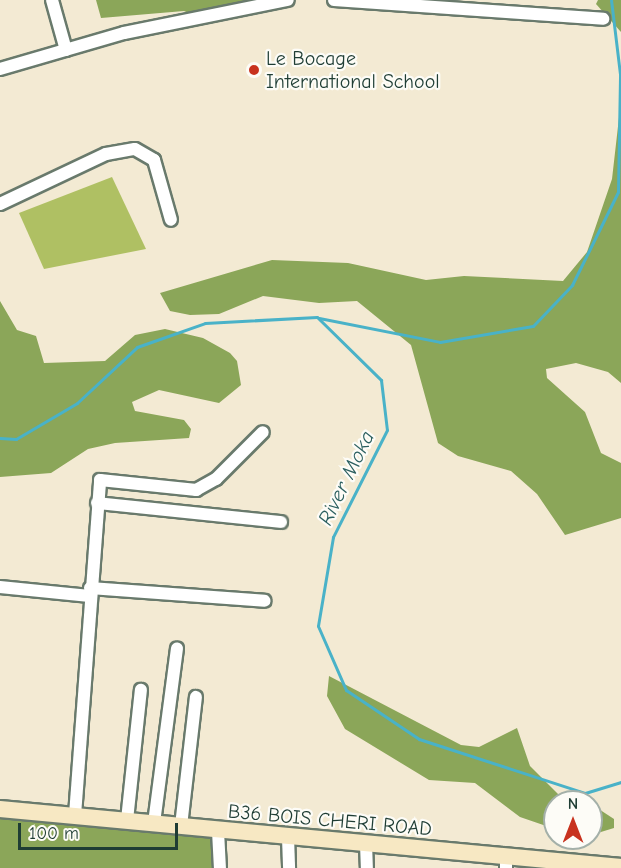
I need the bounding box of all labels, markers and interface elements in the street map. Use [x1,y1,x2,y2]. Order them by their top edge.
place label: Le Bocage International School [266,46,440,93]
marker: Le Bocage International School [247,63,261,77]
water label: River Moka [312,427,380,529]
north arrow [543,790,603,850]
text: N [568,795,578,813]
street label: B36 BOIS CHERI ROAD [227,799,433,841]
scale bar [21,811,182,849]
text: 100 m [29,823,79,844]

